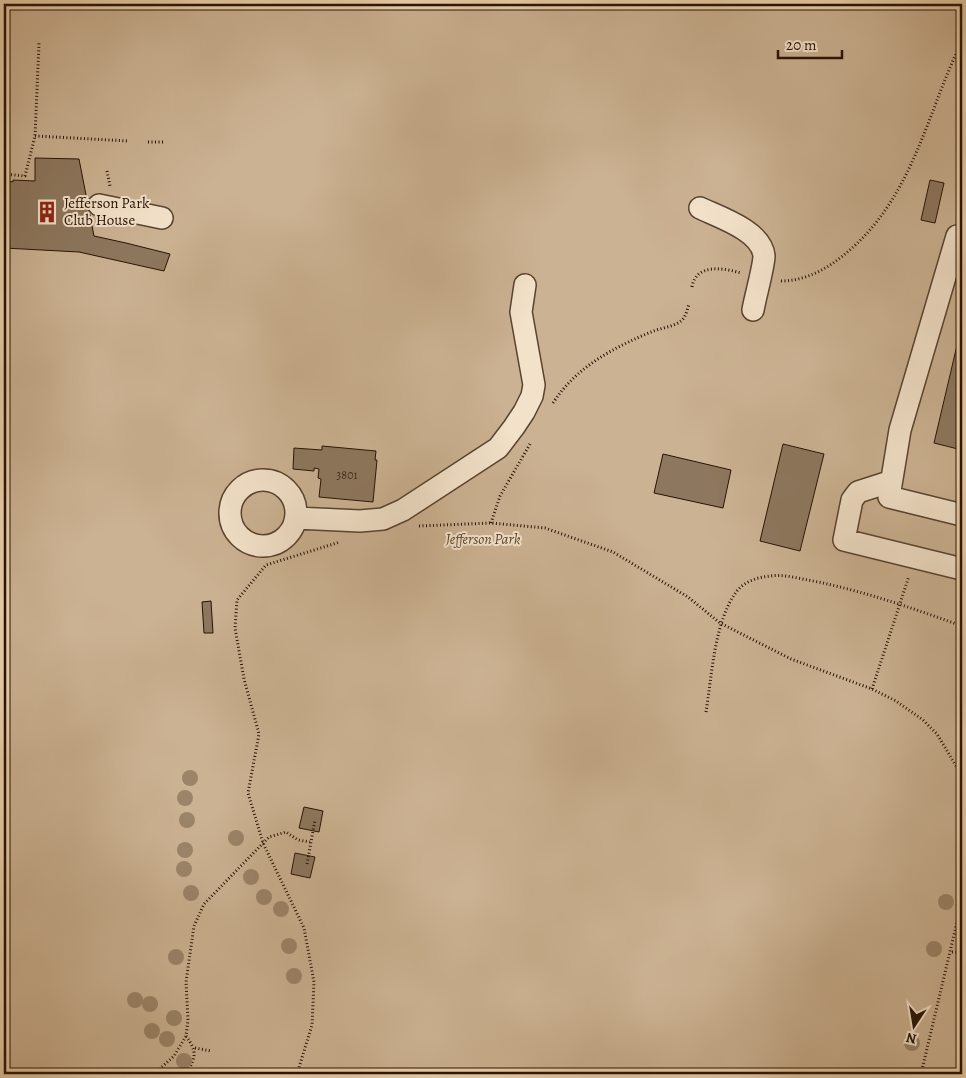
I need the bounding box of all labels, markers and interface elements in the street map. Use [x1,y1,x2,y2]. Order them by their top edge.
scale bar [778,28,842,60]
text: 20 m [786,35,817,55]
place label: Jefferson Park Club House [64,193,150,230]
building icon: Jefferson Park Club House [34,199,60,225]
house number: 3801 [336,467,358,483]
park label: Jefferson Park [445,529,521,549]
north arrow [888,1000,938,1050]
text: N [904,1028,918,1049]

